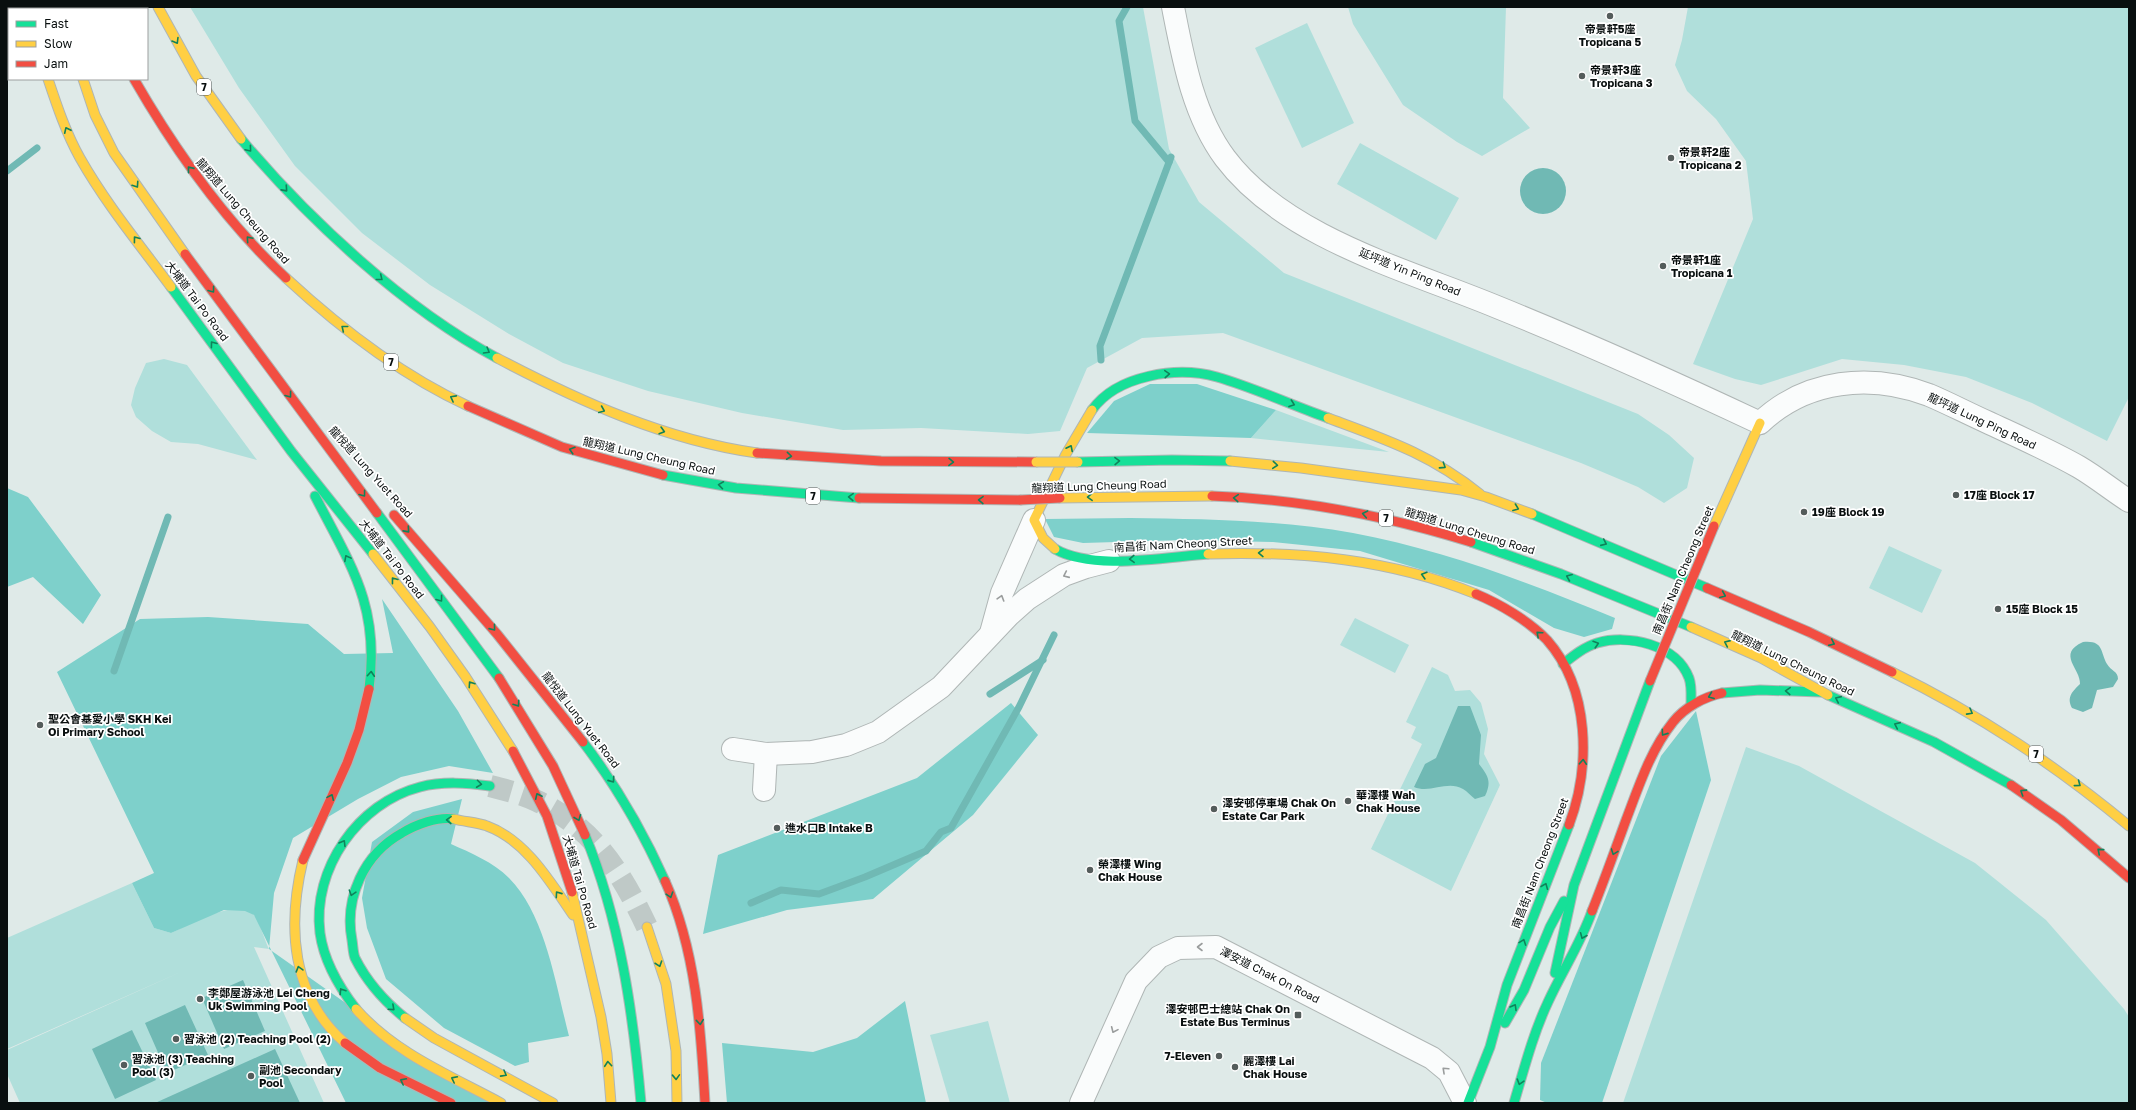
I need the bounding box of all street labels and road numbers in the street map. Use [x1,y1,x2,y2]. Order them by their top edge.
road number: 7 [197,79,211,95]
street label: 龍翔道 Lung Cheung Road [194,155,293,266]
street label: 延坪道 Yin Ping Road [1357,245,1463,298]
street label: 大埔道 Tai Po Road [163,258,232,343]
road number: 7 [384,354,398,370]
street label: 龍坪道 Lung Ping Road [1926,390,2038,451]
street label: 龍悅道 Lung Yuet Road [327,423,416,520]
street label: 龍翔道 Lung Cheung Road [582,434,716,477]
street label: 龍翔道 Lung Cheung Road [1031,477,1167,494]
road number: 7 [806,488,820,504]
street label: 南昌街 Nam Cheong Street [1649,503,1716,636]
street label: 龍翔道 Lung Cheung Road [1404,505,1537,557]
road number: 7 [1379,510,1393,526]
street label: 大埔道 Tai Po Road [357,517,427,601]
street label: 南昌街 Nam Cheong Street [1113,533,1253,554]
street label: 龍翔道 Lung Cheung Road [1730,627,1857,698]
street label: 龍悅道 Lung Yuet Road [540,669,623,770]
road number: 7 [2029,746,2043,762]
street label: 南昌街 Nam Cheong Street [1509,796,1570,930]
street label: 大埔道 Tai Po Road [561,834,600,930]
street label: 澤安道 Chak On Road [1218,944,1322,1005]

